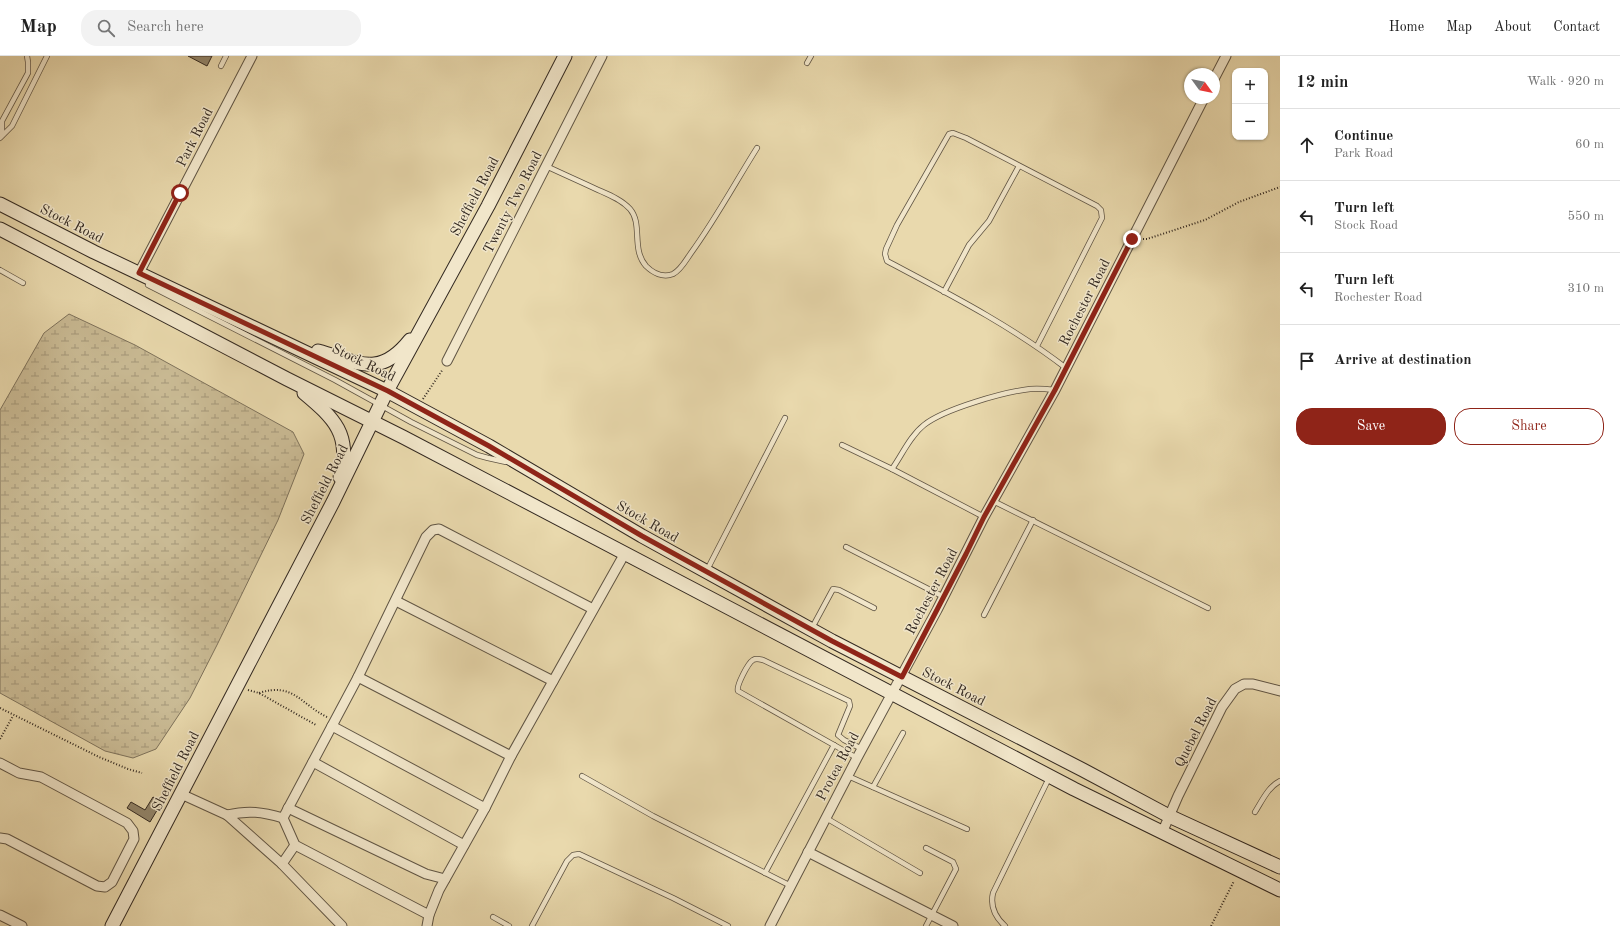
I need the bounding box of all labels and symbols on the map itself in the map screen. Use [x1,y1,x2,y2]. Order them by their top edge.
north arrow [1184,68,1220,104]
street label: Park Road [174,106,216,169]
street label: Twenty Two Road [481,149,545,256]
street label: Sheffield Road [448,155,502,238]
route start [171,184,189,202]
street label: Stock Road [38,202,105,246]
route end [1123,230,1141,248]
street label: Rochester Road [1057,257,1113,348]
street label: Stock Road [329,341,398,384]
street label: Sheffield Road [299,442,351,527]
street label: Stock Road [614,499,681,545]
street label: Rochester Road [903,546,960,637]
street label: Stock Road [920,665,987,709]
street label: Quebel Road [1172,695,1219,770]
street label: Sheffield Road [150,729,202,814]
street label: Protea Road [814,730,862,803]

